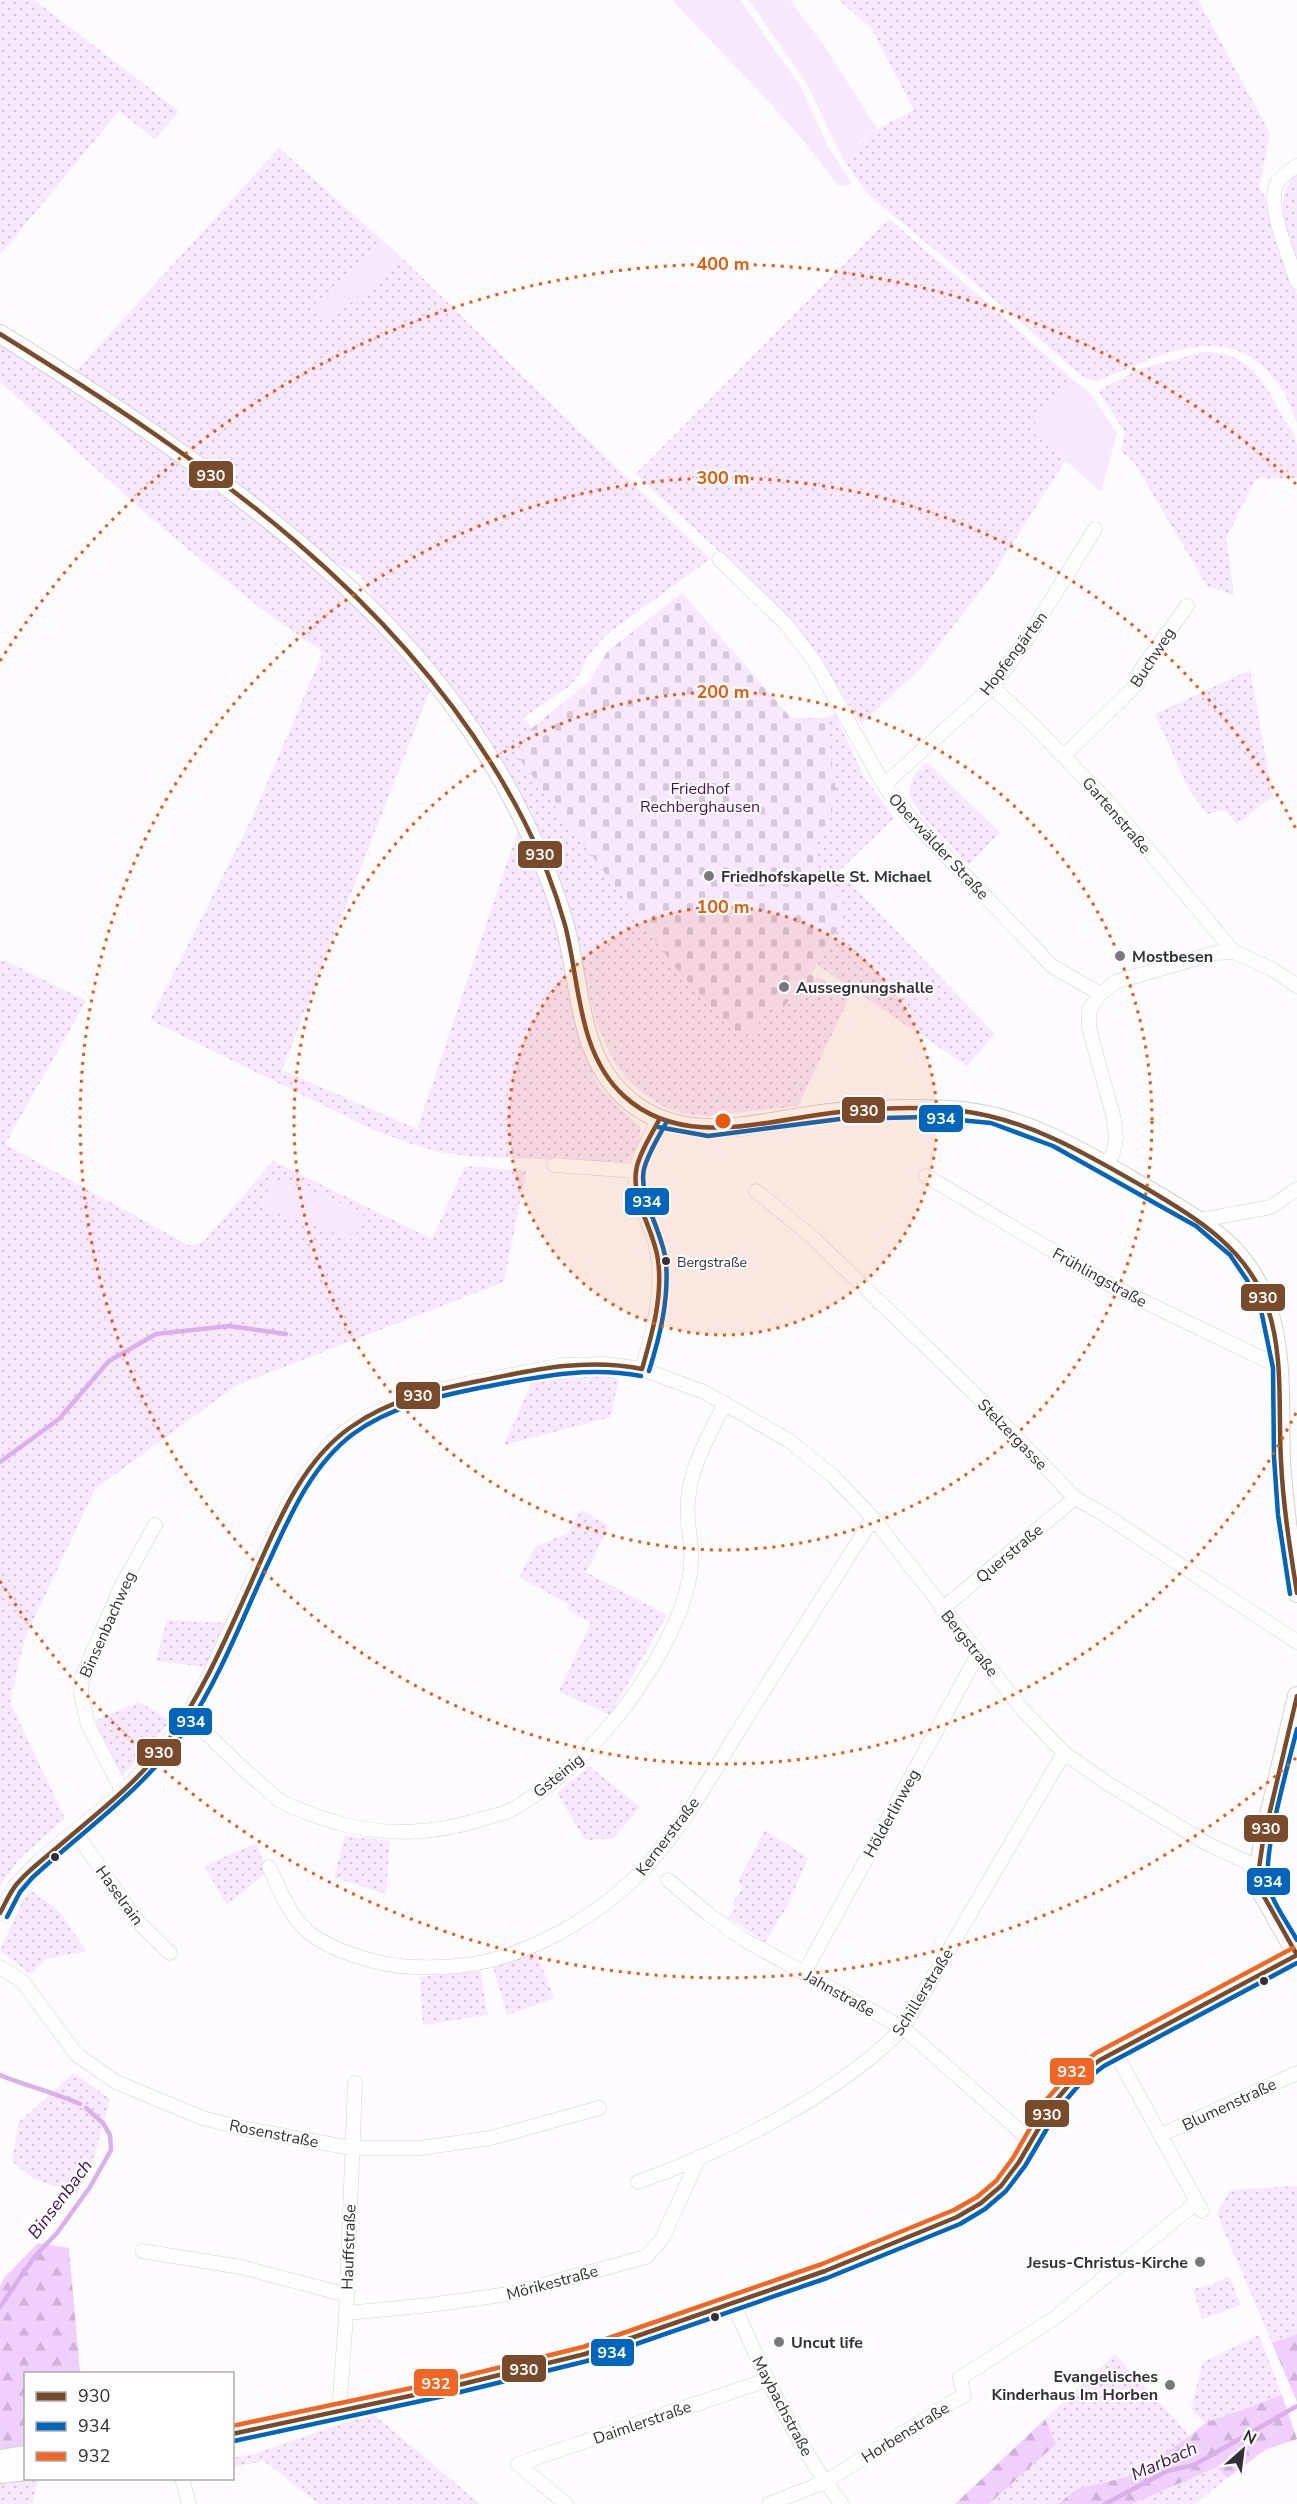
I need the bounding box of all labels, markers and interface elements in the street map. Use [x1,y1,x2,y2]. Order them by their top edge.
text: 400 m [696,252,750,276]
line badge: 930 [188,460,234,489]
text: 930 [197,465,225,487]
text: 300 m [696,466,750,490]
street label: Hopfengärten [975,607,1053,700]
street label: Buchweg [1125,623,1180,692]
text: 200 m [696,680,750,704]
street label: Gartenstraße [1077,773,1156,859]
park label: Friedhof Rechberghausen [640,778,760,818]
street label: Oberwälder Straße [883,789,993,905]
line badge: 930 [517,840,563,869]
text: 930 [526,844,554,866]
place label: Friedhofskapelle St. Michael [721,866,931,888]
marker: Friedhofskapelle St. Michael [702,869,716,883]
text: 100 m [696,895,750,919]
place label: Mostbesen [1132,946,1213,968]
marker: Mostbesen [1113,949,1127,963]
place label: Aussegnungshalle [796,977,934,999]
marker: Aussegnungshalle [777,980,791,994]
line badge: 930 [841,1096,886,1124]
text: 930 [850,1100,878,1122]
line badge: 934 [918,1104,964,1133]
text: 934 [927,1108,956,1130]
centre of rings [713,1111,733,1131]
line badge: 934 [624,1187,670,1216]
text: 934 [633,1191,662,1213]
street label: Frühlingstraße [1048,1243,1151,1313]
place label: Bergstraße [677,1253,747,1272]
marker: Bergstraße [660,1255,672,1267]
line badge: 930 [1240,1283,1286,1312]
text: 930 [1249,1287,1277,1309]
line badge: 930 [395,1381,441,1410]
text: 930 [404,1385,432,1407]
street label: Stelzergasse [973,1394,1052,1475]
street label: Querstraße [972,1519,1048,1588]
street label: Binsenbachweg [75,1568,141,1681]
street label: Bergstraße [935,1606,1003,1682]
line badge: 934 [168,1707,213,1736]
text: 934 [177,1711,206,1733]
line badge: 930 [136,1738,182,1767]
text: 930 [145,1742,173,1764]
street label: Gsteinig [529,1749,589,1803]
street label: Hölderlinweg [859,1765,925,1862]
street label: Kernerstraße [631,1793,705,1880]
line badge: 930 [1243,1814,1289,1843]
text: 930 [1252,1818,1280,1840]
unlabelled marker [49,1851,61,1863]
street label: Haselrain [90,1861,148,1930]
line badge: 934 [1246,1867,1291,1896]
text: 934 [1254,1871,1283,1893]
street label: Schillerstraße [887,1945,958,2040]
street label: Jahnstraße [799,1965,879,2022]
unlabelled marker [1258,1975,1270,1987]
line badge: 932 [1049,2057,1095,2086]
text: 932 [1058,2061,1086,2083]
street label: Blumenstraße [1179,2073,1280,2136]
line badge: 930 [1024,2099,1070,2128]
text: 930 [1033,2104,1061,2126]
street label: Rosenstraße [227,2115,320,2153]
water label: Binsenbach [22,2154,98,2244]
street label: Hauffstraße [337,2204,361,2290]
place label: Jesus-Christus-Kirche [1026,2252,1188,2274]
marker: Jesus-Christus-Kirche [1193,2255,1207,2269]
street label: Mörikestraße [504,2260,601,2306]
unlabelled marker [709,2311,721,2323]
place label: Uncut life [791,2332,863,2354]
marker: Uncut life [772,2335,786,2349]
line badge: 934 [590,2338,635,2367]
text: 934 [598,2342,627,2364]
street label: Maybachstraße [747,2353,818,2460]
line badge: 930 [501,2354,547,2383]
text: 930 [510,2359,538,2381]
place label: Evangelisches Kinderhaus Im Horben [992,2366,1158,2406]
line badge: 932 [413,2368,459,2397]
legend [24,2372,234,2480]
text: 932 [422,2373,450,2395]
marker: Evangelisches Kinderhaus Im Horben [1163,2378,1177,2392]
text: 930 [78,2384,110,2408]
street label: Daimlerstraße [590,2396,694,2450]
street label: Horbenstraße [858,2397,954,2469]
text: 934 [78,2414,111,2438]
north arrow [1213,2420,1273,2480]
text: N [1239,2425,1260,2450]
water label: Marbach [1127,2436,1201,2486]
text: 932 [78,2444,110,2468]

